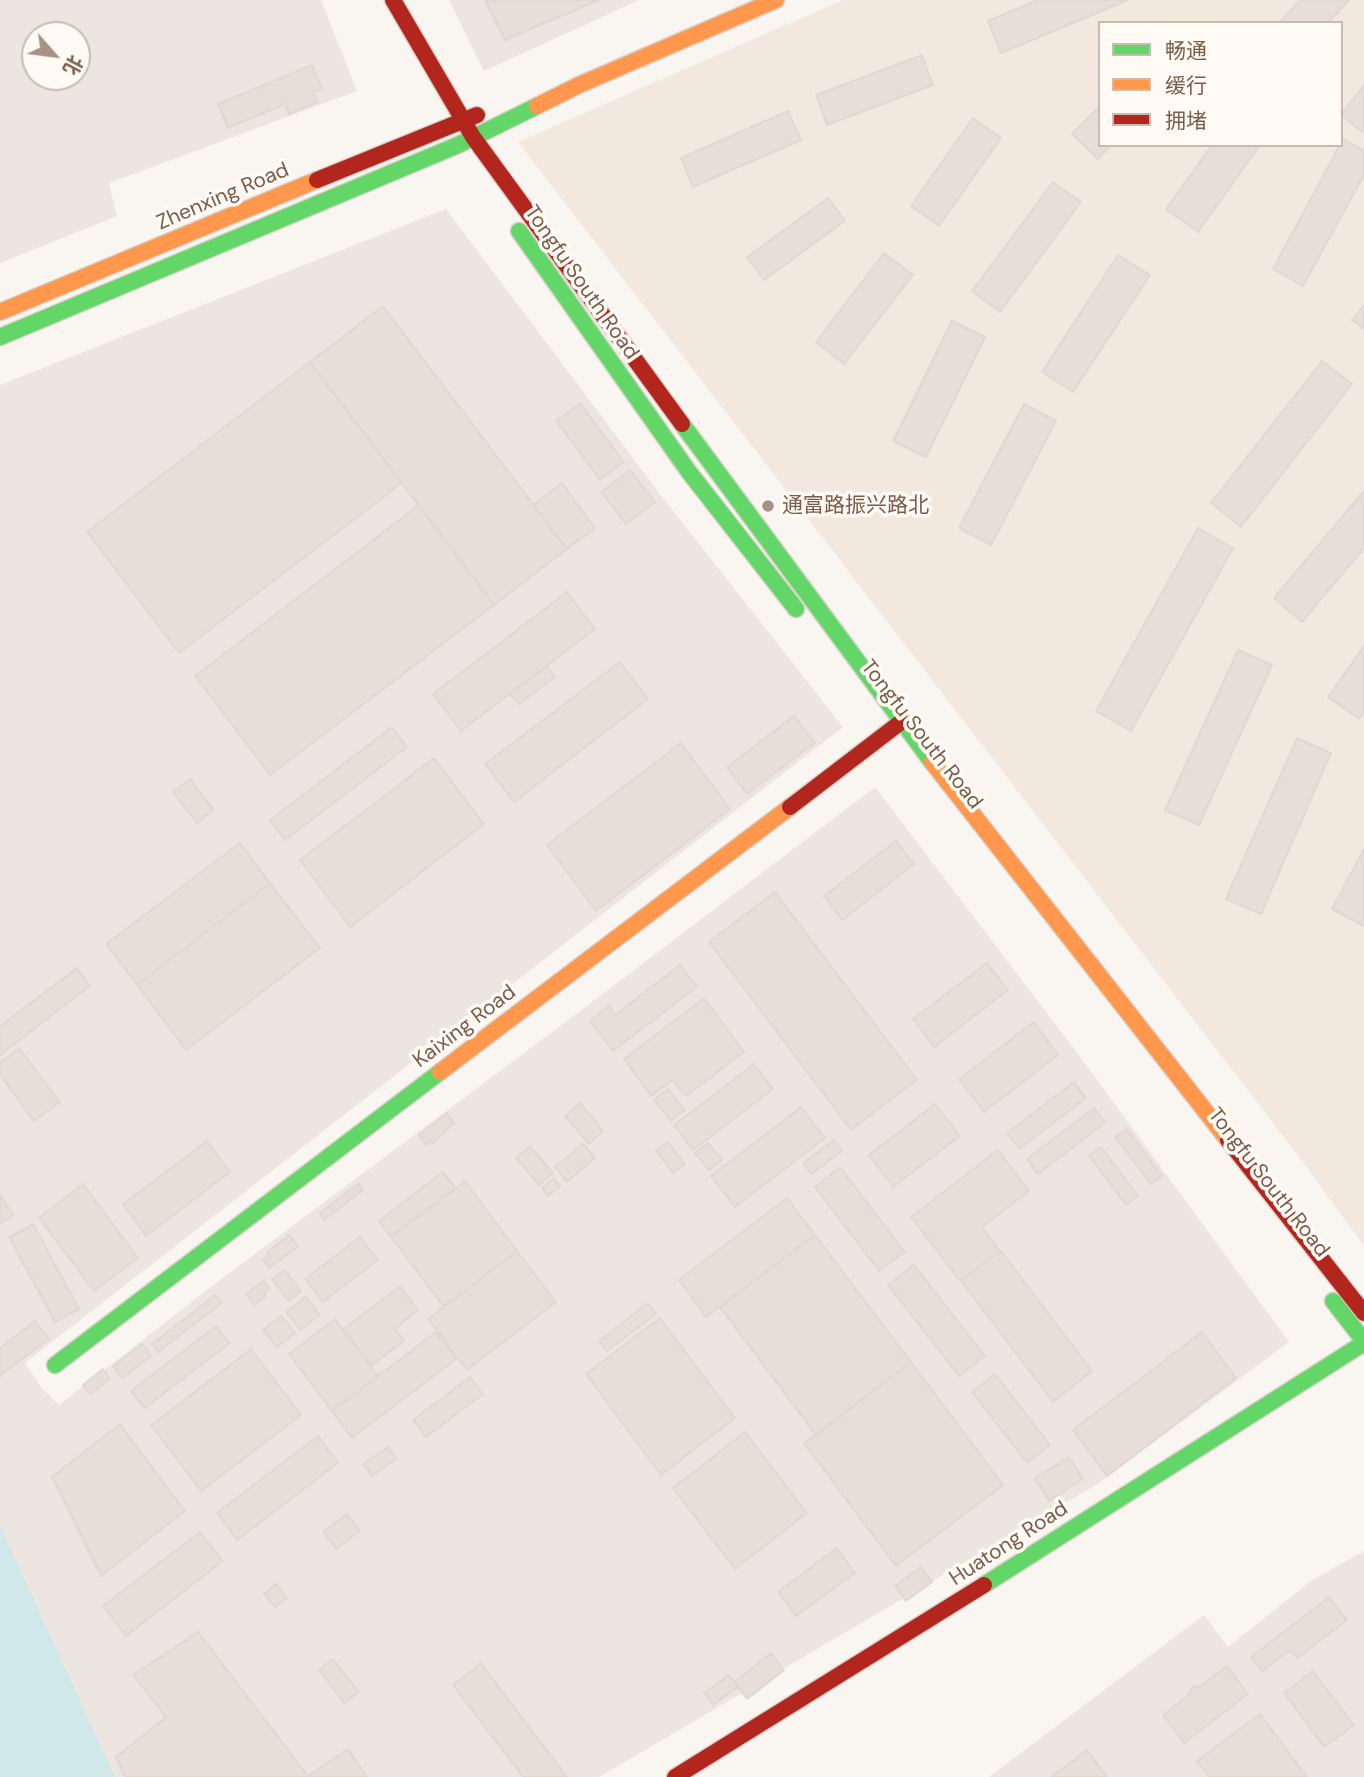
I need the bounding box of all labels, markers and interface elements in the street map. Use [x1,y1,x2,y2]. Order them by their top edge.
north arrow [21,21,91,91]
legend [1098,21,1343,147]
text: 畅通 [1165,37,1207,65]
text: 北 [58,51,89,79]
text: 缓行 [1165,72,1207,100]
text: 拥堵 [1165,107,1207,135]
street label: Zhenxing Road [153,158,293,236]
street label: Tongfu South Road [518,201,644,365]
place label: 通富路振兴路北 [782,493,929,519]
marker: 通富路振兴路北 [760,498,776,514]
street label: Tongfu South Road [855,655,987,815]
street label: Kaixing Road [409,980,521,1074]
street label: Tongfu South Road [1202,1103,1334,1263]
street label: Huatong Road [945,1496,1073,1592]

